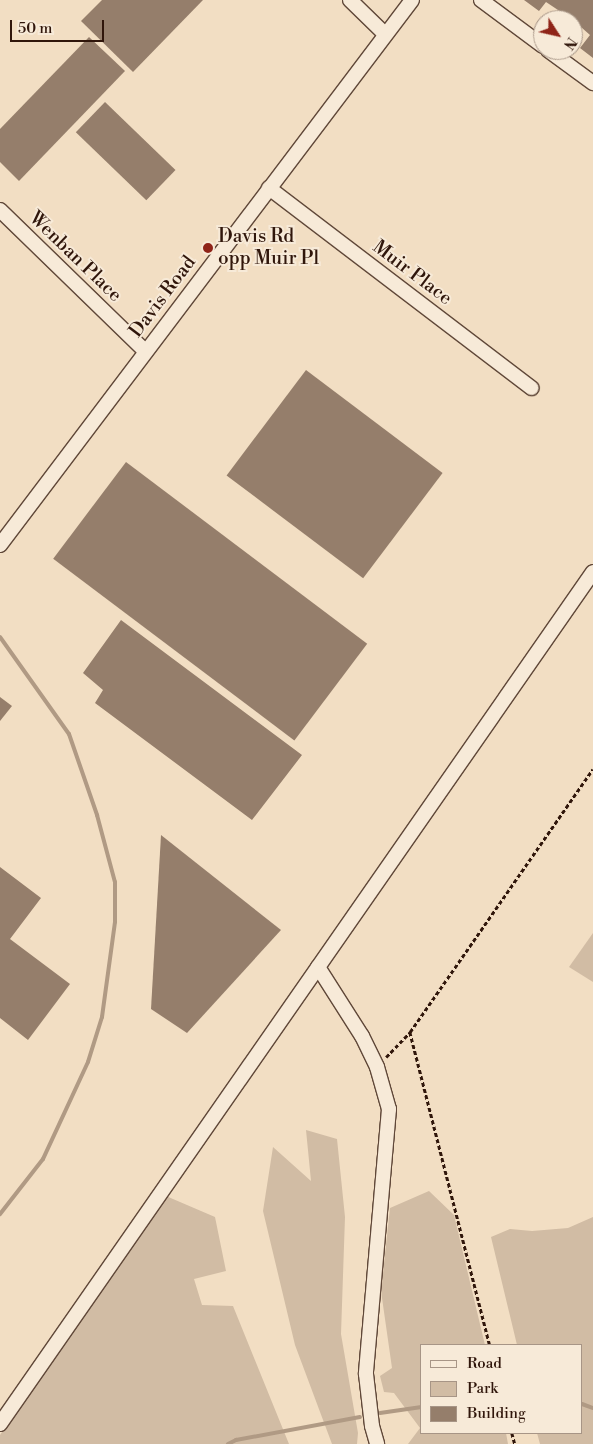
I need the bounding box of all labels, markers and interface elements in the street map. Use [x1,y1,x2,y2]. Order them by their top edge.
scale bar [12,10,106,42]
north arrow [533,10,583,60]
text: 50 m [18,19,52,38]
text: N [559,33,580,53]
street label: Wenban Place [24,207,126,307]
place label: Davis Rd opp Muir Pl [218,226,319,270]
street label: Muir Place [368,236,456,310]
marker: Davis Rd opp Muir Pl [202,242,214,254]
street label: Davis Road [125,252,201,342]
legend [420,1344,583,1434]
text: Road [467,1354,502,1373]
text: Park [467,1379,498,1398]
text: Building [467,1404,526,1423]

